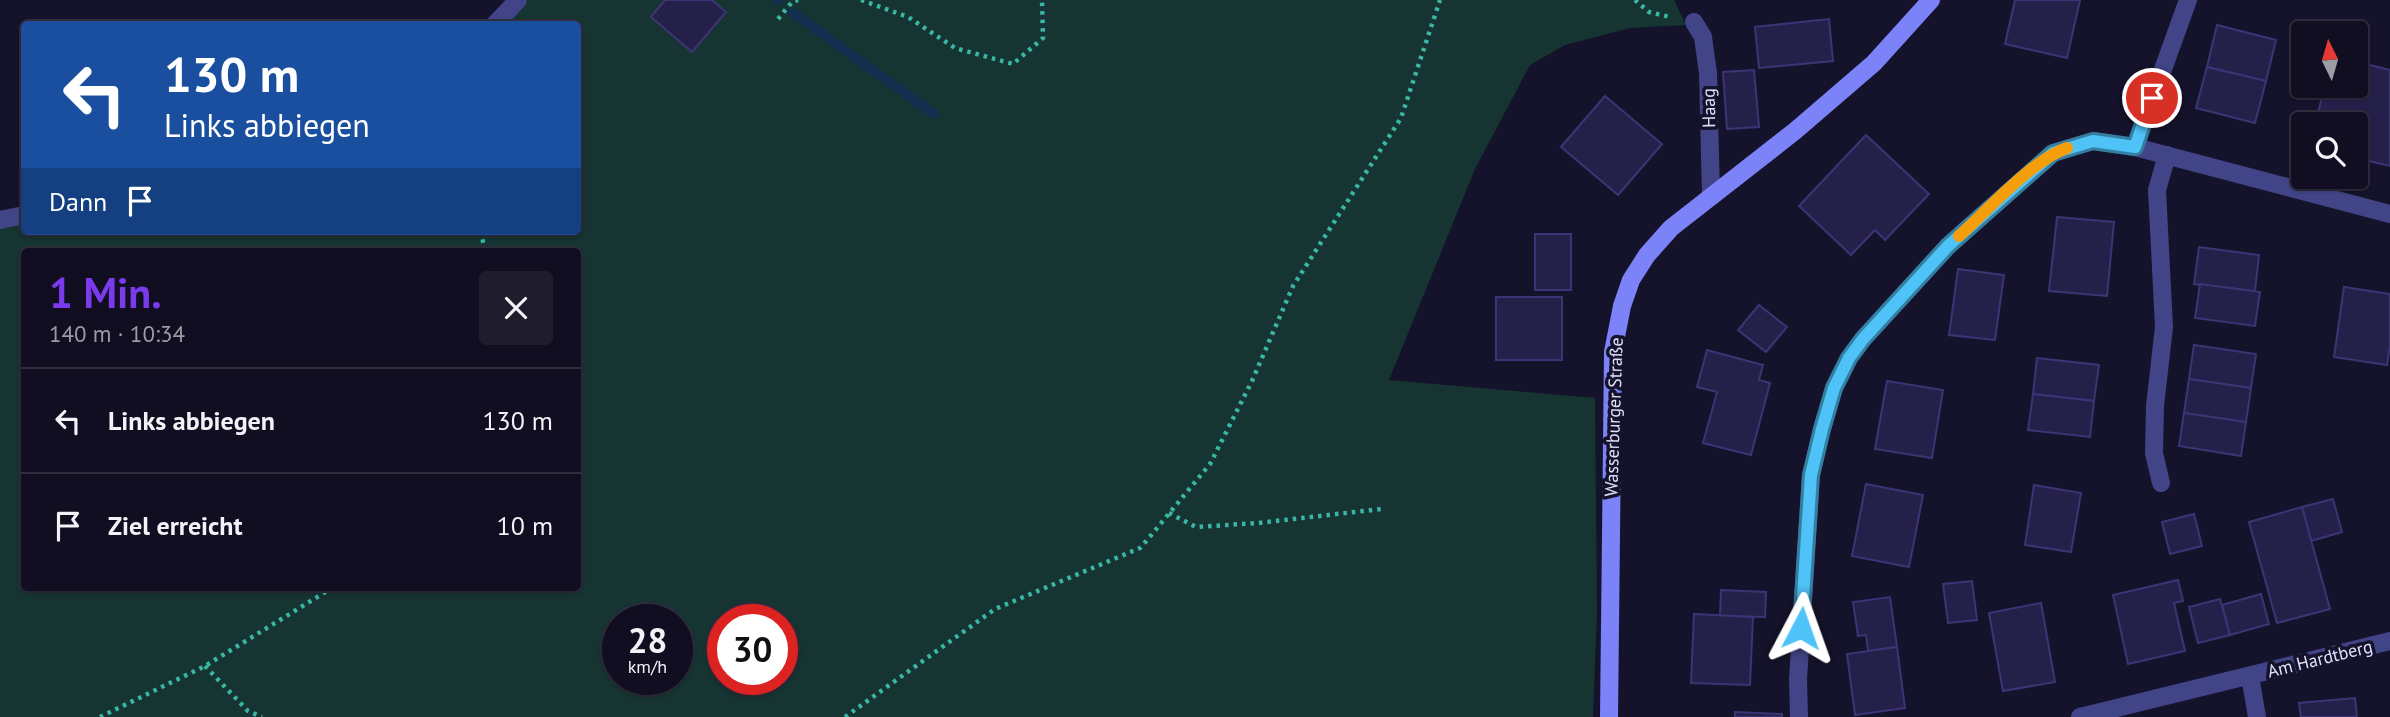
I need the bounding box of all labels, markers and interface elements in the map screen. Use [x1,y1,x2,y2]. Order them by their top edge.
north arrow [2291,21,2368,98]
map controls [2291,21,2368,189]
text: 130 m [164,42,299,106]
icon: left [49,49,140,140]
pin [2122,68,2182,128]
icon: arrive [2133,79,2171,117]
street label: Haag [1697,88,1720,128]
text: Links abbiegen [164,104,370,146]
button: search [2291,112,2368,189]
icon: arrive [121,182,159,220]
text: Dann [49,185,107,218]
text: 1 Min. [49,265,162,320]
button: close [479,271,553,345]
text: 140 m · 10:34 [49,319,185,348]
street label: Wasserburger Straße [1599,337,1628,497]
icon: left [49,402,87,440]
text: Links abbiegen [108,404,275,437]
text: 130 m [482,404,553,437]
icon: arrive [49,507,87,545]
text: Ziel erreicht [108,509,243,542]
text: 10 m [497,509,553,542]
position arrow [1764,591,1838,665]
speed limit sign: 30 [707,604,798,695]
text: 28 [628,617,667,663]
street label: Am Hardtberg [2265,634,2375,683]
text: km/h [628,655,667,678]

